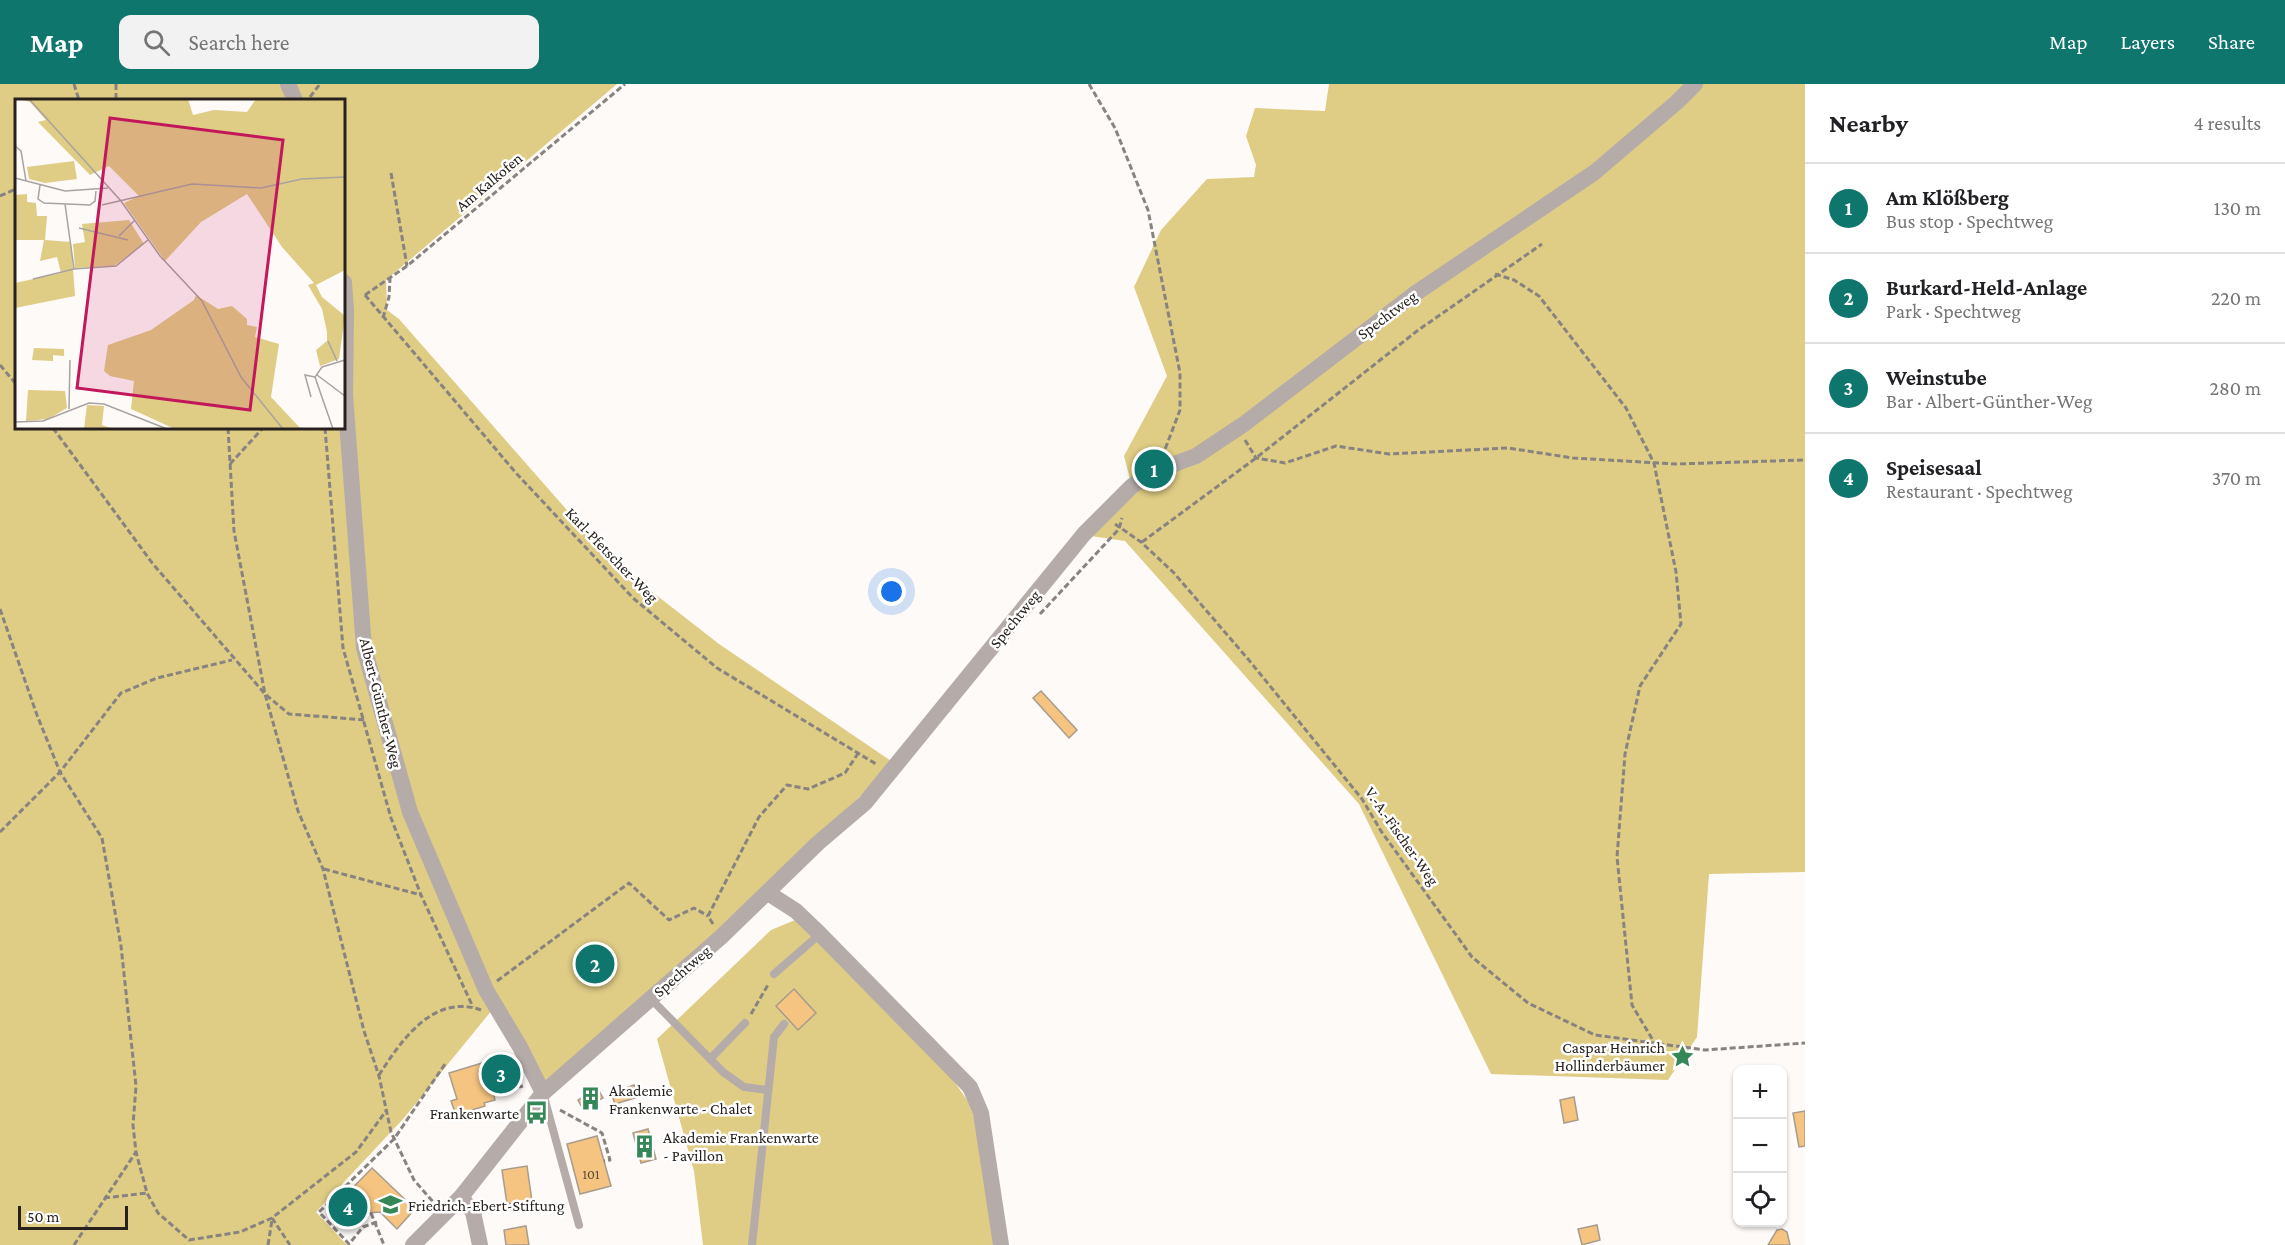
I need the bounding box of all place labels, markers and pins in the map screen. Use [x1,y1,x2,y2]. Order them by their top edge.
pin: 1 [1134,446,1174,492]
pin: 2 [576,942,614,986]
place label: Caspar Heinrich Hollinderbäumer [1555,1039,1665,1074]
place icon: Caspar Heinrich Hollinderbäumer [1670,1043,1696,1069]
pin: 3 [482,1052,520,1096]
place label: Akademie Frankenwarte - Chalet [609,1082,753,1117]
building icon: Akademie Frankenwarte - Chalet [578,1086,604,1112]
bus stop icon: Frankenwarte [524,1100,550,1126]
place label: Frankenwarte [430,1105,519,1122]
place label: Akademie Frankenwarte - Pavillon [663,1129,819,1164]
building icon: Akademie Frankenwarte - Pavillon [632,1133,658,1159]
pin: 4 [328,1184,368,1230]
school or university icon: Friedrich-Ebert-Stiftung [377,1192,403,1218]
place label: Friedrich-Ebert-Stiftung [408,1197,565,1215]

